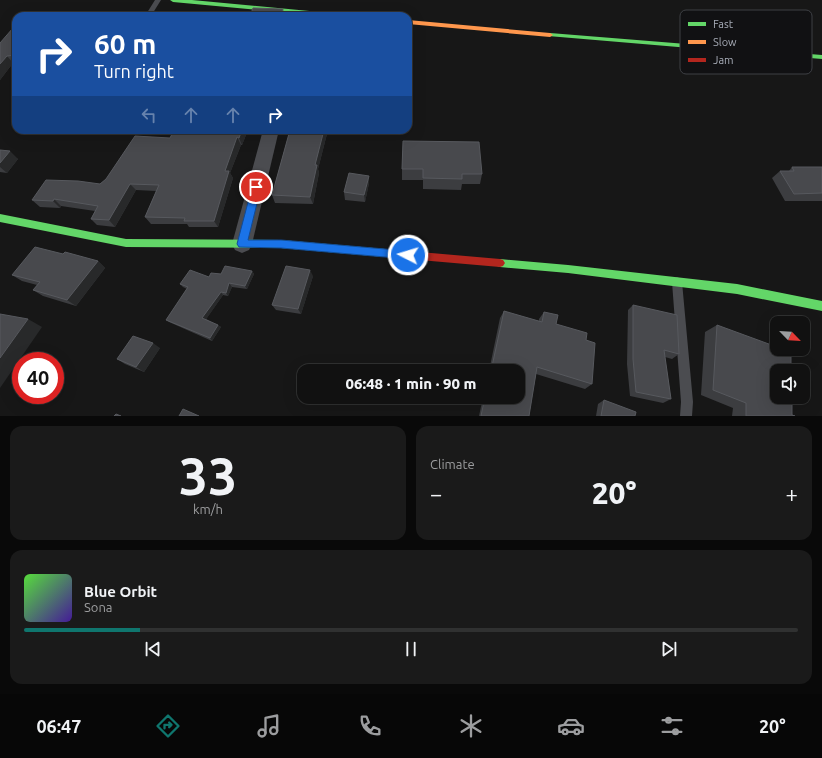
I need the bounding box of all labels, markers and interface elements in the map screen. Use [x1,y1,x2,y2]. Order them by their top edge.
legend [680,10,812,74]
text: Fast [713,18,734,30]
icon: right [28,28,80,80]
text: 60 m [94,28,156,59]
text: Slow [713,36,737,48]
text: Jam [713,54,734,66]
text: Turn right [94,61,174,81]
icon: left [138,104,160,126]
icon: ahead [180,104,202,126]
icon: ahead [222,104,244,126]
icon: right [264,104,286,126]
pin [239,170,273,204]
icon: arrive [245,176,267,198]
position arrow [387,234,429,276]
north arrow [770,316,810,356]
map controls [770,316,810,404]
speed limit sign: 40 [12,352,64,404]
button: sound [770,364,810,404]
text: 06:48 · 1 min · 90 m [346,375,476,392]
text: 33 [179,447,237,505]
text: Climate [430,457,475,471]
text: 20° [592,476,636,510]
text: − [430,481,442,506]
text: + [786,481,798,506]
text: km/h [193,502,223,516]
text: Blue Orbit [84,583,157,600]
text: Sona [84,600,113,614]
icon: previous [142,638,164,660]
icon: pause [400,638,422,660]
icon: next [658,638,680,660]
icon: directions [154,712,182,740]
icon: music [255,712,283,740]
icon: phone [356,712,384,740]
icon: climate [457,712,485,740]
icon: car [557,712,585,740]
icon: filters [658,712,686,740]
text: 06:47 [36,716,81,736]
text: 20° [759,716,786,736]

